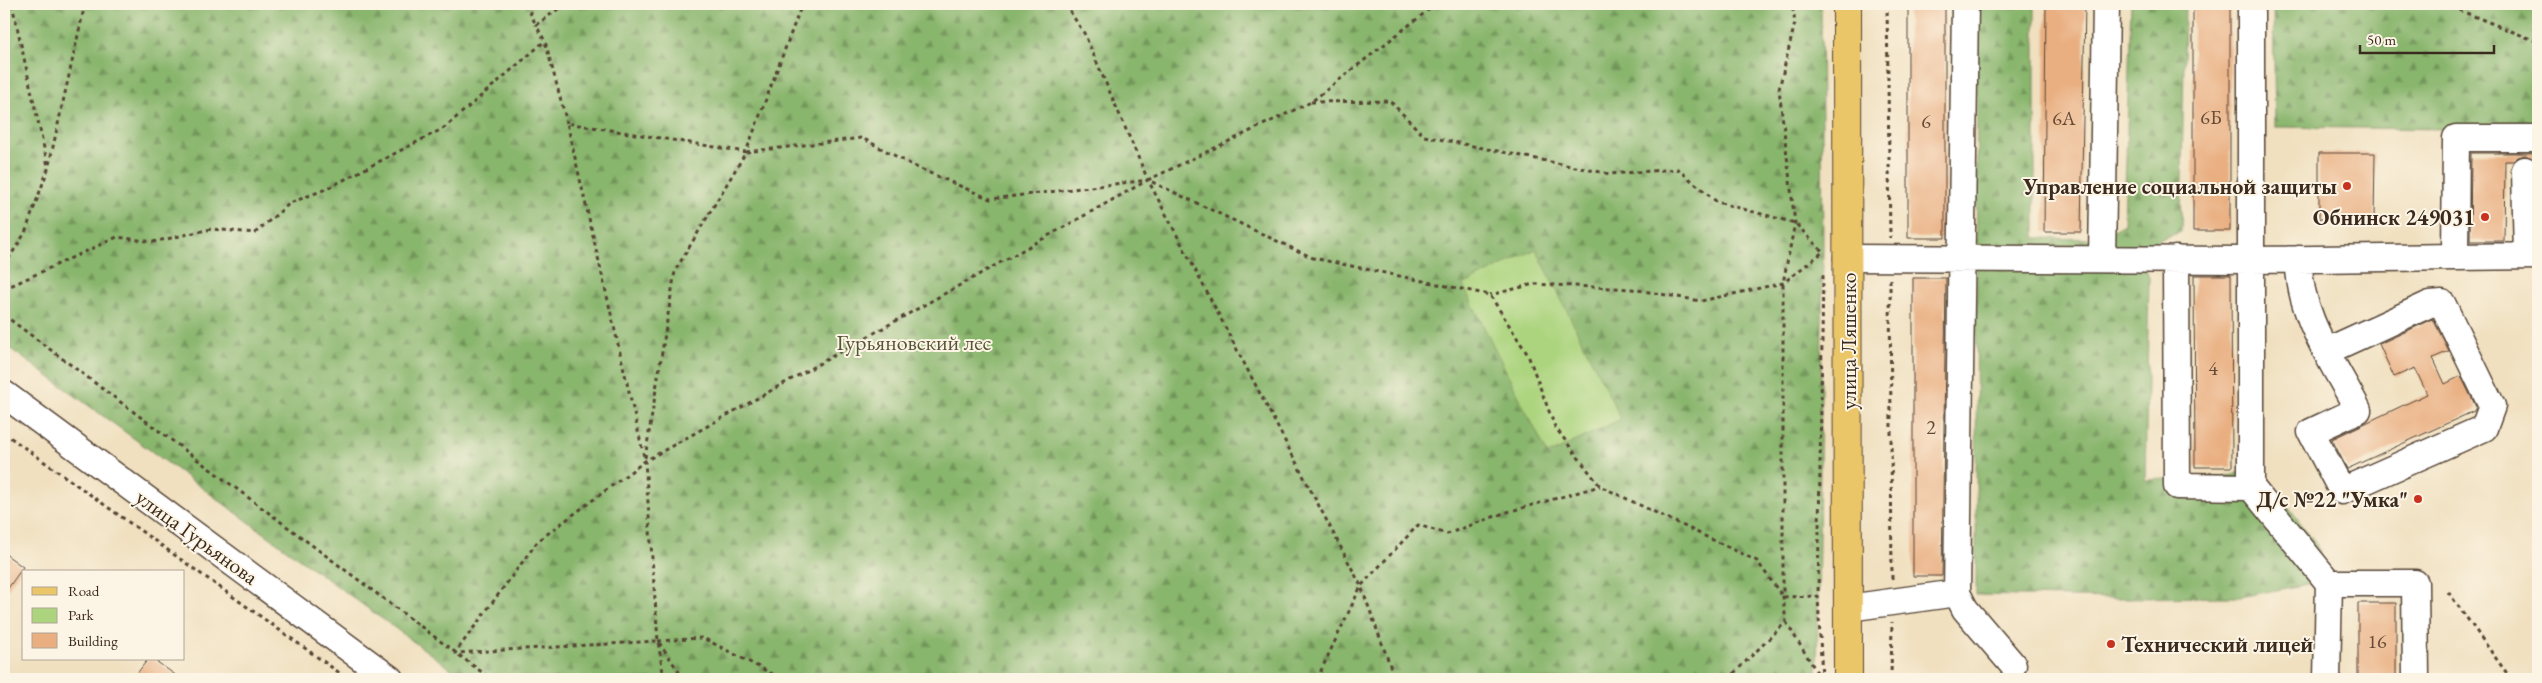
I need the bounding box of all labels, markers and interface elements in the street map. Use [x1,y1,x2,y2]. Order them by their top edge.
scale bar [2360,22,2493,54]
text: 50 m [2367,30,2396,49]
house number: 6Б [2200,104,2222,130]
house number: 6А [2052,105,2076,131]
house number: 6 [1921,108,1931,134]
place label: Управление социальной защиты [2022,172,2337,201]
marker: Управление социальной защиты [2341,180,2353,192]
place label: Обнинск 249031 [2313,203,2475,232]
marker: Обнинск 249031 [2479,211,2491,223]
street label: улица Ляшенко [1834,272,1863,410]
park label: Гурьяновский лес [836,328,992,357]
house number: 4 [2208,355,2218,381]
house number: 2 [1926,414,1936,440]
street label: улица Гурьянова [130,483,264,591]
place label: Д/с №22 "Умка" [2256,485,2408,514]
marker: Д/с №22 "Умка" [2412,493,2424,505]
legend [22,570,185,660]
text: Road [68,581,100,600]
text: Park [68,605,95,624]
house number: 16 [2367,628,2387,654]
place label: Технический лицей [2121,630,2313,659]
text: Building [68,631,118,650]
marker: Технический лицей [2105,638,2117,650]

